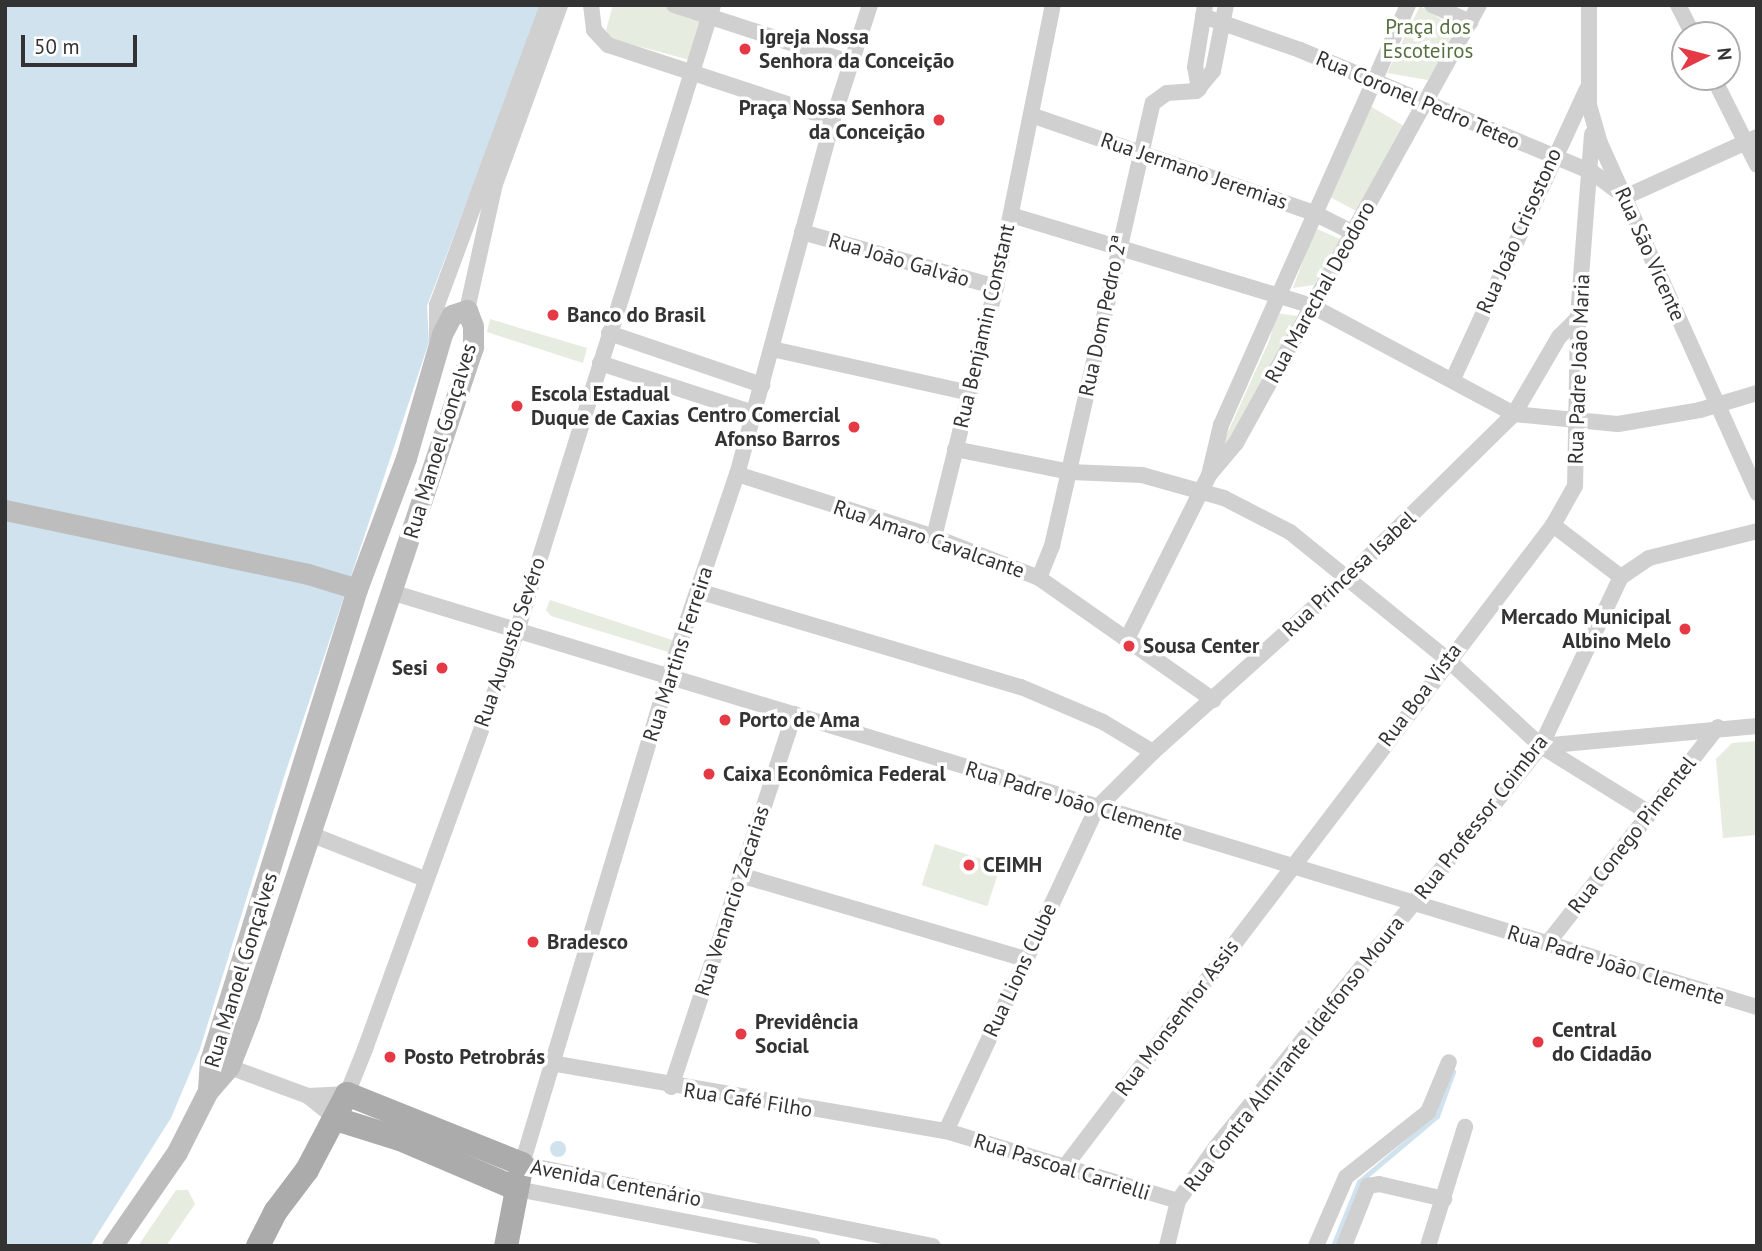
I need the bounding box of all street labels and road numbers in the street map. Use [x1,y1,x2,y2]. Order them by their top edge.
street label: Rua Coronel Pedro Teteo [1312,45,1524,155]
street label: Rua Jermano Jeremias [1097,127,1291,215]
street label: Rua João Crisostono [1471,144,1567,318]
street label: Rua São Vicente [1609,183,1691,325]
street label: Rua Marechal Deodoro [1260,197,1380,387]
street label: Rua Benjamin Constant [948,221,1020,431]
street label: Rua João Galvão [826,228,972,292]
street label: Rua Dom Pedro 2ª [1074,233,1132,399]
street label: Rua Padre João Maria [1563,273,1595,465]
street label: Rua Manoel Gonçalves [398,340,482,542]
street label: Rua Amaro Cavalcante [830,494,1028,584]
street label: Rua Princesa Isabel [1277,506,1421,642]
street label: Rua Augusto Sevéro [469,553,551,731]
street label: Rua Martins Ferreira [638,563,718,745]
street label: Rua Boa Vista [1373,638,1467,752]
street label: Rua Professor Coimbra [1409,730,1553,904]
street label: Rua Conego Pimentel [1563,751,1701,919]
street label: Rua Padre João Clemente [962,756,1186,846]
street label: Rua Venancio Zacarias [689,802,775,1000]
street label: Rua Manoel Gonçalves [199,869,283,1071]
street label: Rua Lions Clube [978,899,1062,1041]
street label: Rua Contra Almirante Idelfonso Moura [1178,911,1410,1197]
street label: Rua Padre João Clemente [1504,920,1728,1010]
street label: Rua Monsenhor Assis [1110,935,1244,1101]
street label: Rua Café Filho [682,1077,814,1123]
street label: Rua Pascoal Carrielli [971,1128,1153,1206]
street label: Avenida Centenário [528,1154,704,1212]

